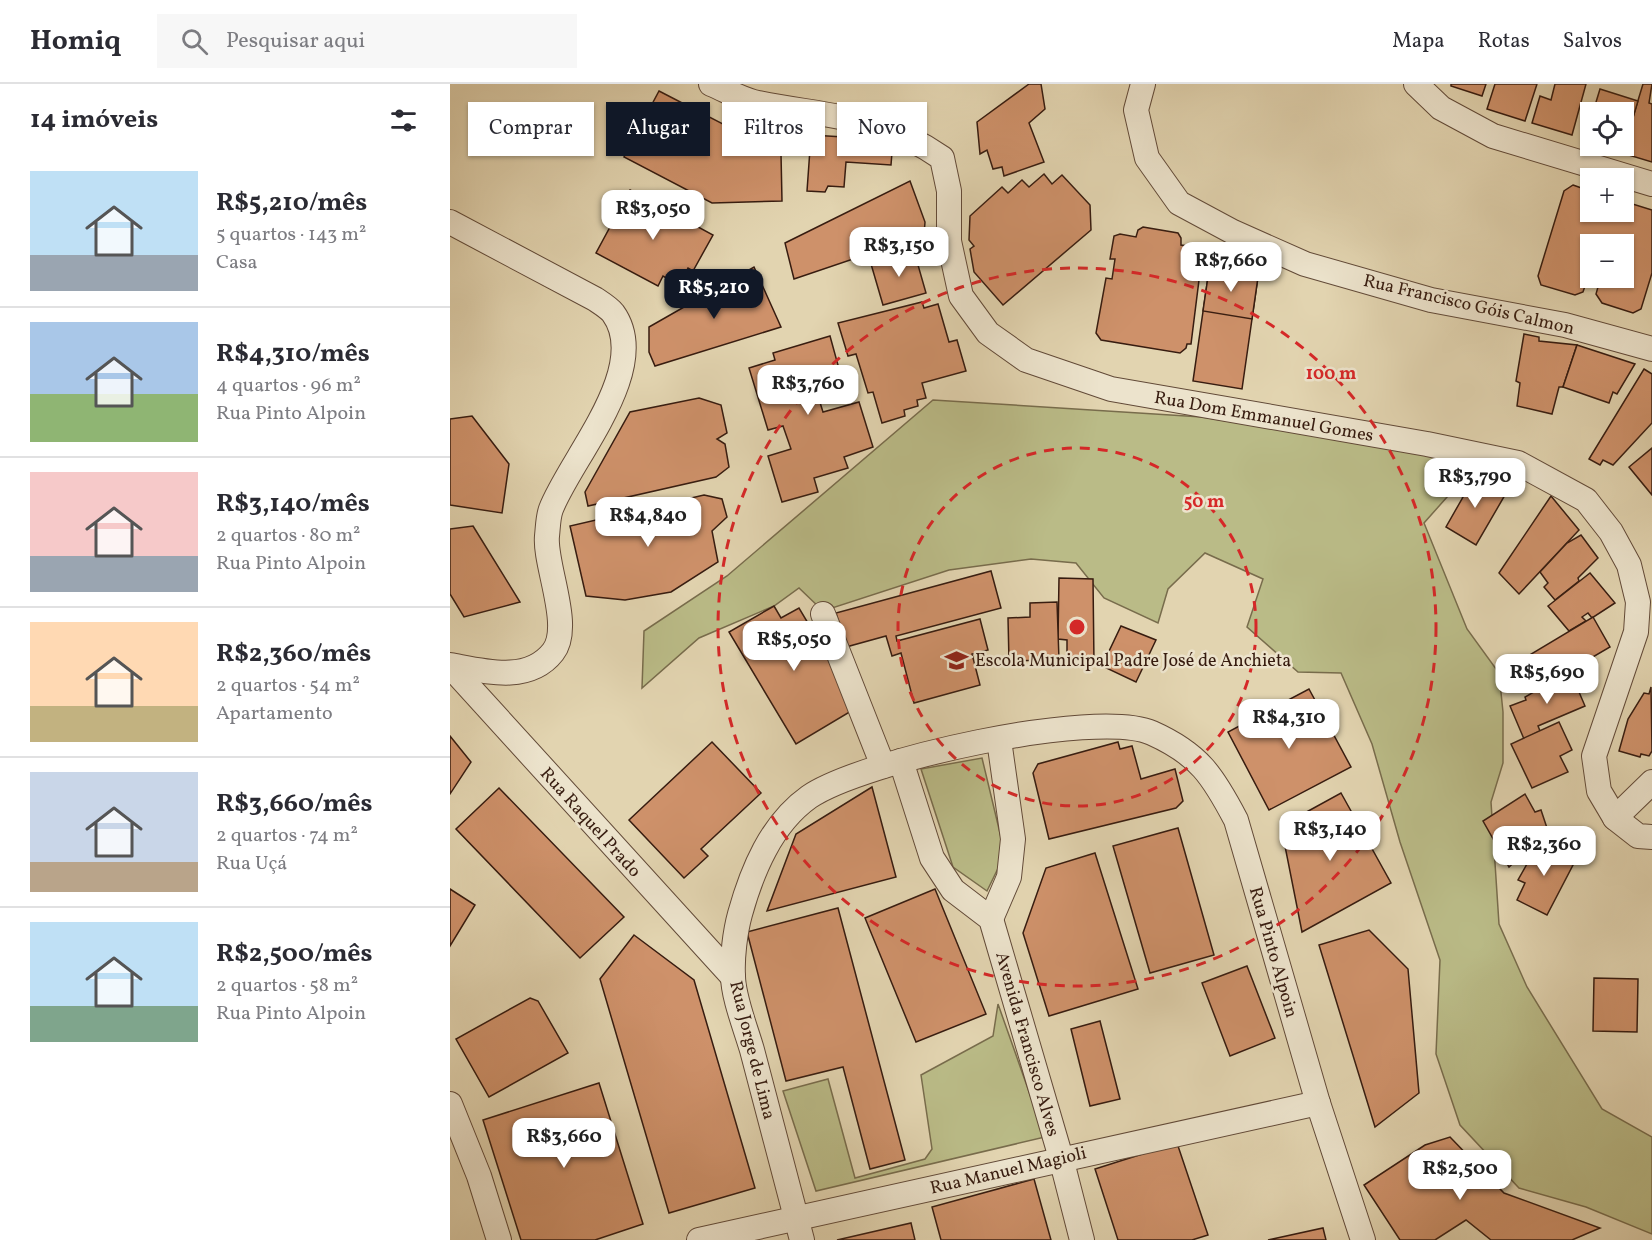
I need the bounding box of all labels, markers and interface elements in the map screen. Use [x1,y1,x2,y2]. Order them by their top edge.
search box [157,14,577,68]
text: Homiq [30,22,121,61]
icon: search [178,25,211,58]
text: Pesquisar aqui [226,26,365,57]
text: Mapa [1392,27,1445,56]
text: Rotas [1478,27,1530,56]
text: Salvos [1563,27,1622,56]
text: 14 imóveis [30,102,158,138]
chip: Comprar [468,102,594,156]
chip: Alugar [606,102,710,156]
chip: Filtros [722,102,825,156]
chip: Novo [837,102,927,156]
map controls [1580,102,1634,288]
button: locate [1580,102,1634,156]
icon: filters [387,104,420,137]
button: + [1580,168,1634,222]
text: R$5,210/mês [216,185,367,221]
pin: R$3,050 [598,190,708,241]
icon: home [78,195,150,267]
text: R$3,050 [615,195,691,223]
text: 5 quartos · 143 m² [216,221,366,249]
pin: R$3,150 [844,227,954,278]
text: R$3,150 [864,232,934,260]
button: − [1580,234,1634,288]
pin: R$7,660 [1176,242,1286,293]
text: R$7,660 [1195,247,1267,275]
text: Casa [216,249,258,277]
pin: R$5,210 [659,269,769,320]
street label: Rua Francisco Góis Calmon [1361,269,1577,342]
text: R$5,210 [678,274,750,302]
text: R$4,310/mês [216,336,370,372]
icon: home [78,346,150,418]
text: 100 m [1306,362,1356,387]
pin: R$3,760 [753,365,863,416]
text: R$3,760 [771,370,845,398]
text: 4 quartos · 96 m² [216,372,361,400]
street label: Rua Dom Emmanuel Gomes [1152,386,1375,449]
text: Rua Pinto Alpoin [216,400,366,428]
pin: R$3,790 [1420,458,1530,509]
text: R$3,790 [1438,463,1512,491]
text: R$3,140/mês [216,486,370,522]
text: 50 m [1184,490,1224,515]
icon: home [78,496,150,568]
pin: R$4,840 [593,497,703,548]
text: R$4,840 [609,502,687,530]
text: 2 quartos · 80 m² [216,522,361,550]
text: Rua Pinto Alpoin [216,550,366,578]
centre of rings [1067,617,1087,637]
pin: R$5,050 [739,621,849,672]
text: R$5,050 [757,626,831,654]
text: R$2,360/mês [216,636,371,672]
icon: home [78,646,150,718]
school or university icon: Escola Municipal Padre José de Anchieta [944,647,970,673]
place label: Escola Municipal Padre José de Anchieta [975,649,1291,674]
pin: R$5,690 [1492,654,1602,705]
text: R$5,690 [1509,659,1585,687]
text: 2 quartos · 54 m² [216,672,360,700]
pin: R$4,310 [1234,699,1344,750]
text: Apartamento [216,700,333,728]
text: R$4,310 [1252,704,1326,732]
street label: Rua Raquel Prado [534,762,646,884]
text: R$3,660/mês [216,786,373,822]
icon: home [78,796,150,868]
pin: R$3,140 [1275,811,1385,862]
text: R$3,140 [1293,816,1367,844]
text: 2 quartos · 74 m² [216,822,358,850]
pin: R$2,360 [1489,826,1599,877]
text: R$2,360 [1507,831,1581,859]
text: Rua Uçá [216,850,287,878]
street label: Rua Pinto Alpoin [1242,884,1303,1021]
text: R$2,500/mês [216,936,373,972]
icon: home [78,946,150,1018]
street label: Avenida Francisco Alves [988,949,1065,1140]
text: 2 quartos · 58 m² [216,972,358,1000]
street label: Rua Jorge de Lima [722,978,781,1122]
text: Rua Pinto Alpoin [216,1000,366,1028]
pin: R$3,660 [509,1118,619,1169]
text: R$3,660 [526,1123,602,1151]
street label: Rua Manuel Magioli [928,1141,1089,1202]
pin: R$2,500 [1405,1150,1515,1201]
text: R$2,500 [1422,1155,1498,1183]

